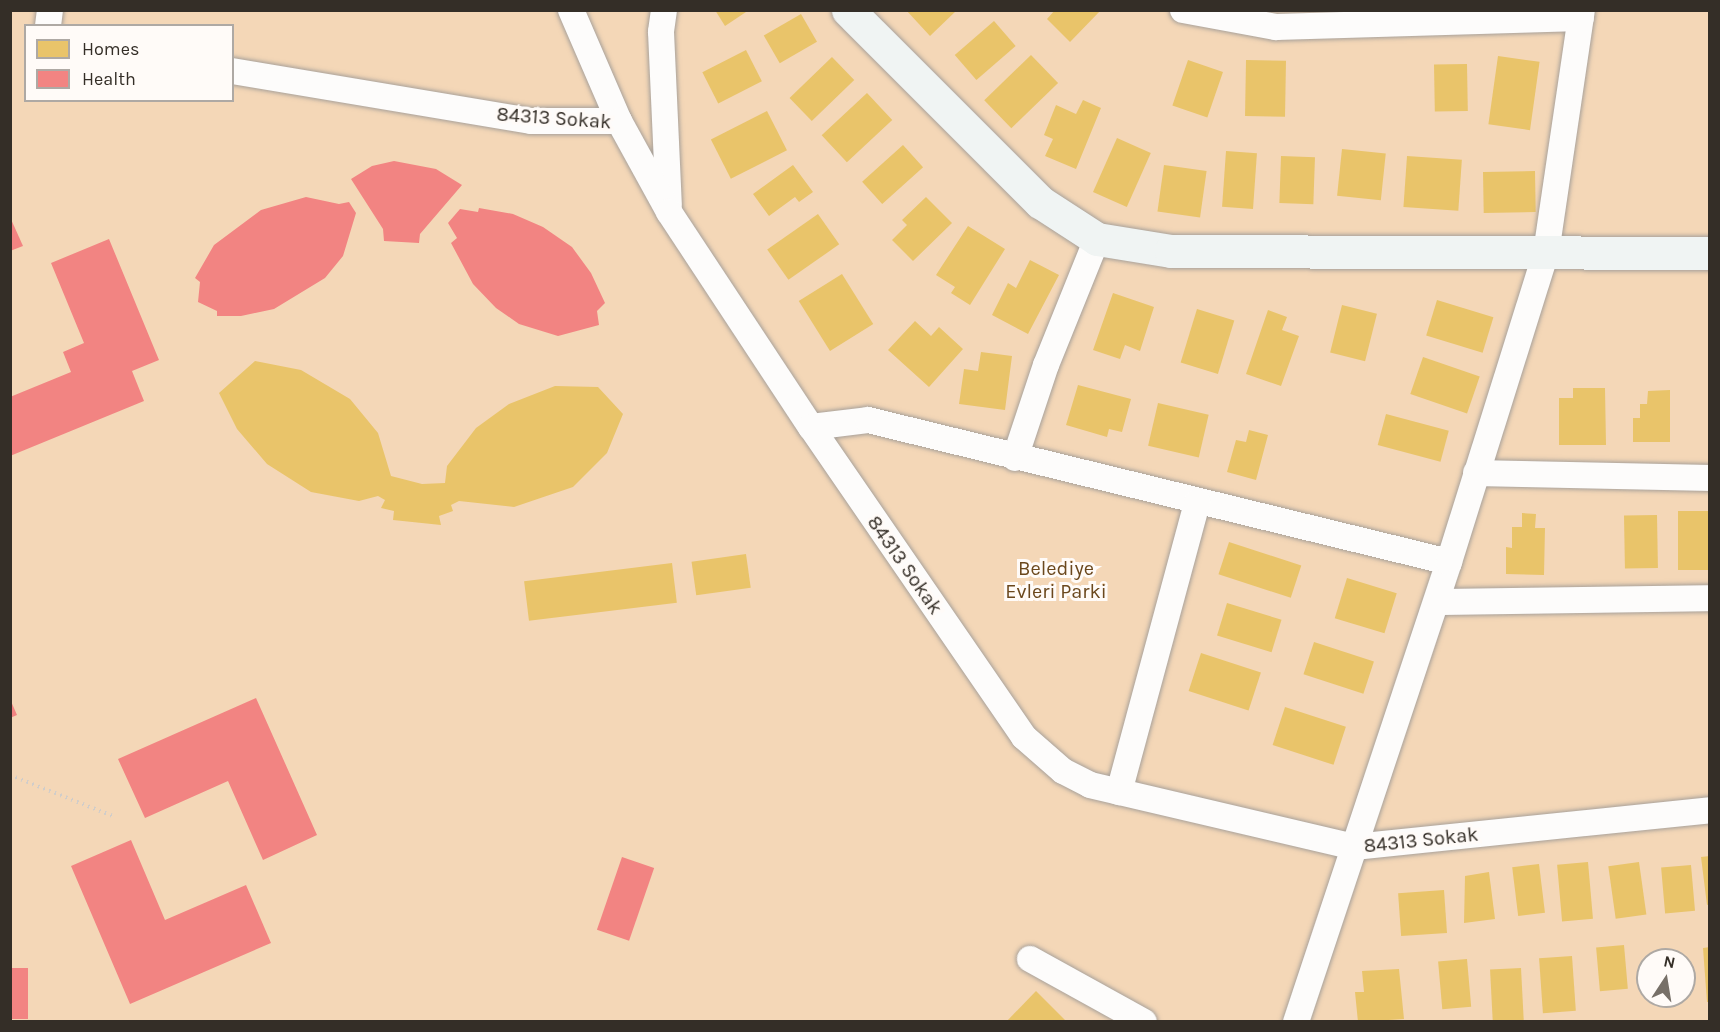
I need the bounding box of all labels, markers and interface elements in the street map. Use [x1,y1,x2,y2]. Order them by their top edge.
legend [24,24,234,102]
text: Homes [82,38,139,60]
text: Health [82,68,136,90]
street label: 84313 Sokak [496,102,612,134]
street label: 84313 Sokak [862,511,948,619]
park label: Belediye Evleri Parki [1005,556,1107,603]
street label: 84313 Sokak [1363,822,1479,858]
north arrow [1636,948,1696,1008]
text: N [1662,951,1677,972]

